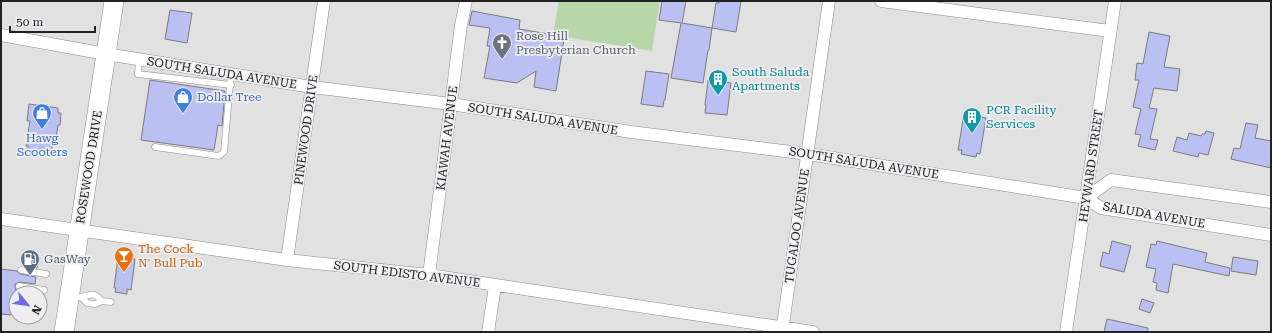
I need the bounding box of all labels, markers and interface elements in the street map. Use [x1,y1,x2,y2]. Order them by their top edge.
scale bar [10,8,95,34]
text: 50 m [16,15,43,29]
place label: Rose Hill Presbyterian Church [516,29,636,57]
church icon: Rose Hill Presbyterian Church [491,32,513,60]
street label: SOUTH SALUDA AVENUE [146,54,298,92]
place label: South Saluda Apartments [732,65,810,93]
building icon: South Saluda Apartments [707,68,729,96]
street label: PINEWOOD DRIVE [291,74,321,186]
street label: KIAWAH AVENUE [434,85,460,191]
shop icon: Dollar Tree [172,86,194,114]
place label: Dollar Tree [197,90,262,104]
street label: SOUTH SALUDA AVENUE [467,100,619,138]
shop icon: Hawg Scooters [31,102,53,130]
place label: PCR Facility Services [986,103,1058,131]
building icon: PCR Facility Services [961,106,983,134]
street label: ROSEWOOD DRIVE [73,109,105,225]
street label: HEYWARD STREET [1076,109,1106,223]
place label: Hawg Scooters [17,131,68,159]
street label: SOUTH SALUDA AVENUE [788,144,940,182]
street label: TUGALOO AVENUE [782,168,812,284]
street label: SALUDA AVENUE [1102,199,1206,231]
place label: The Cock N' Bull Pub [138,242,203,270]
bar icon: The Cock N' Bull Pub [113,245,135,273]
fuel station icon: GasWay [19,248,41,276]
place label: GasWay [44,252,92,266]
street label: SOUTH EDISTO AVENUE [333,258,481,290]
north arrow [8,285,48,325]
text: N [28,303,44,317]

